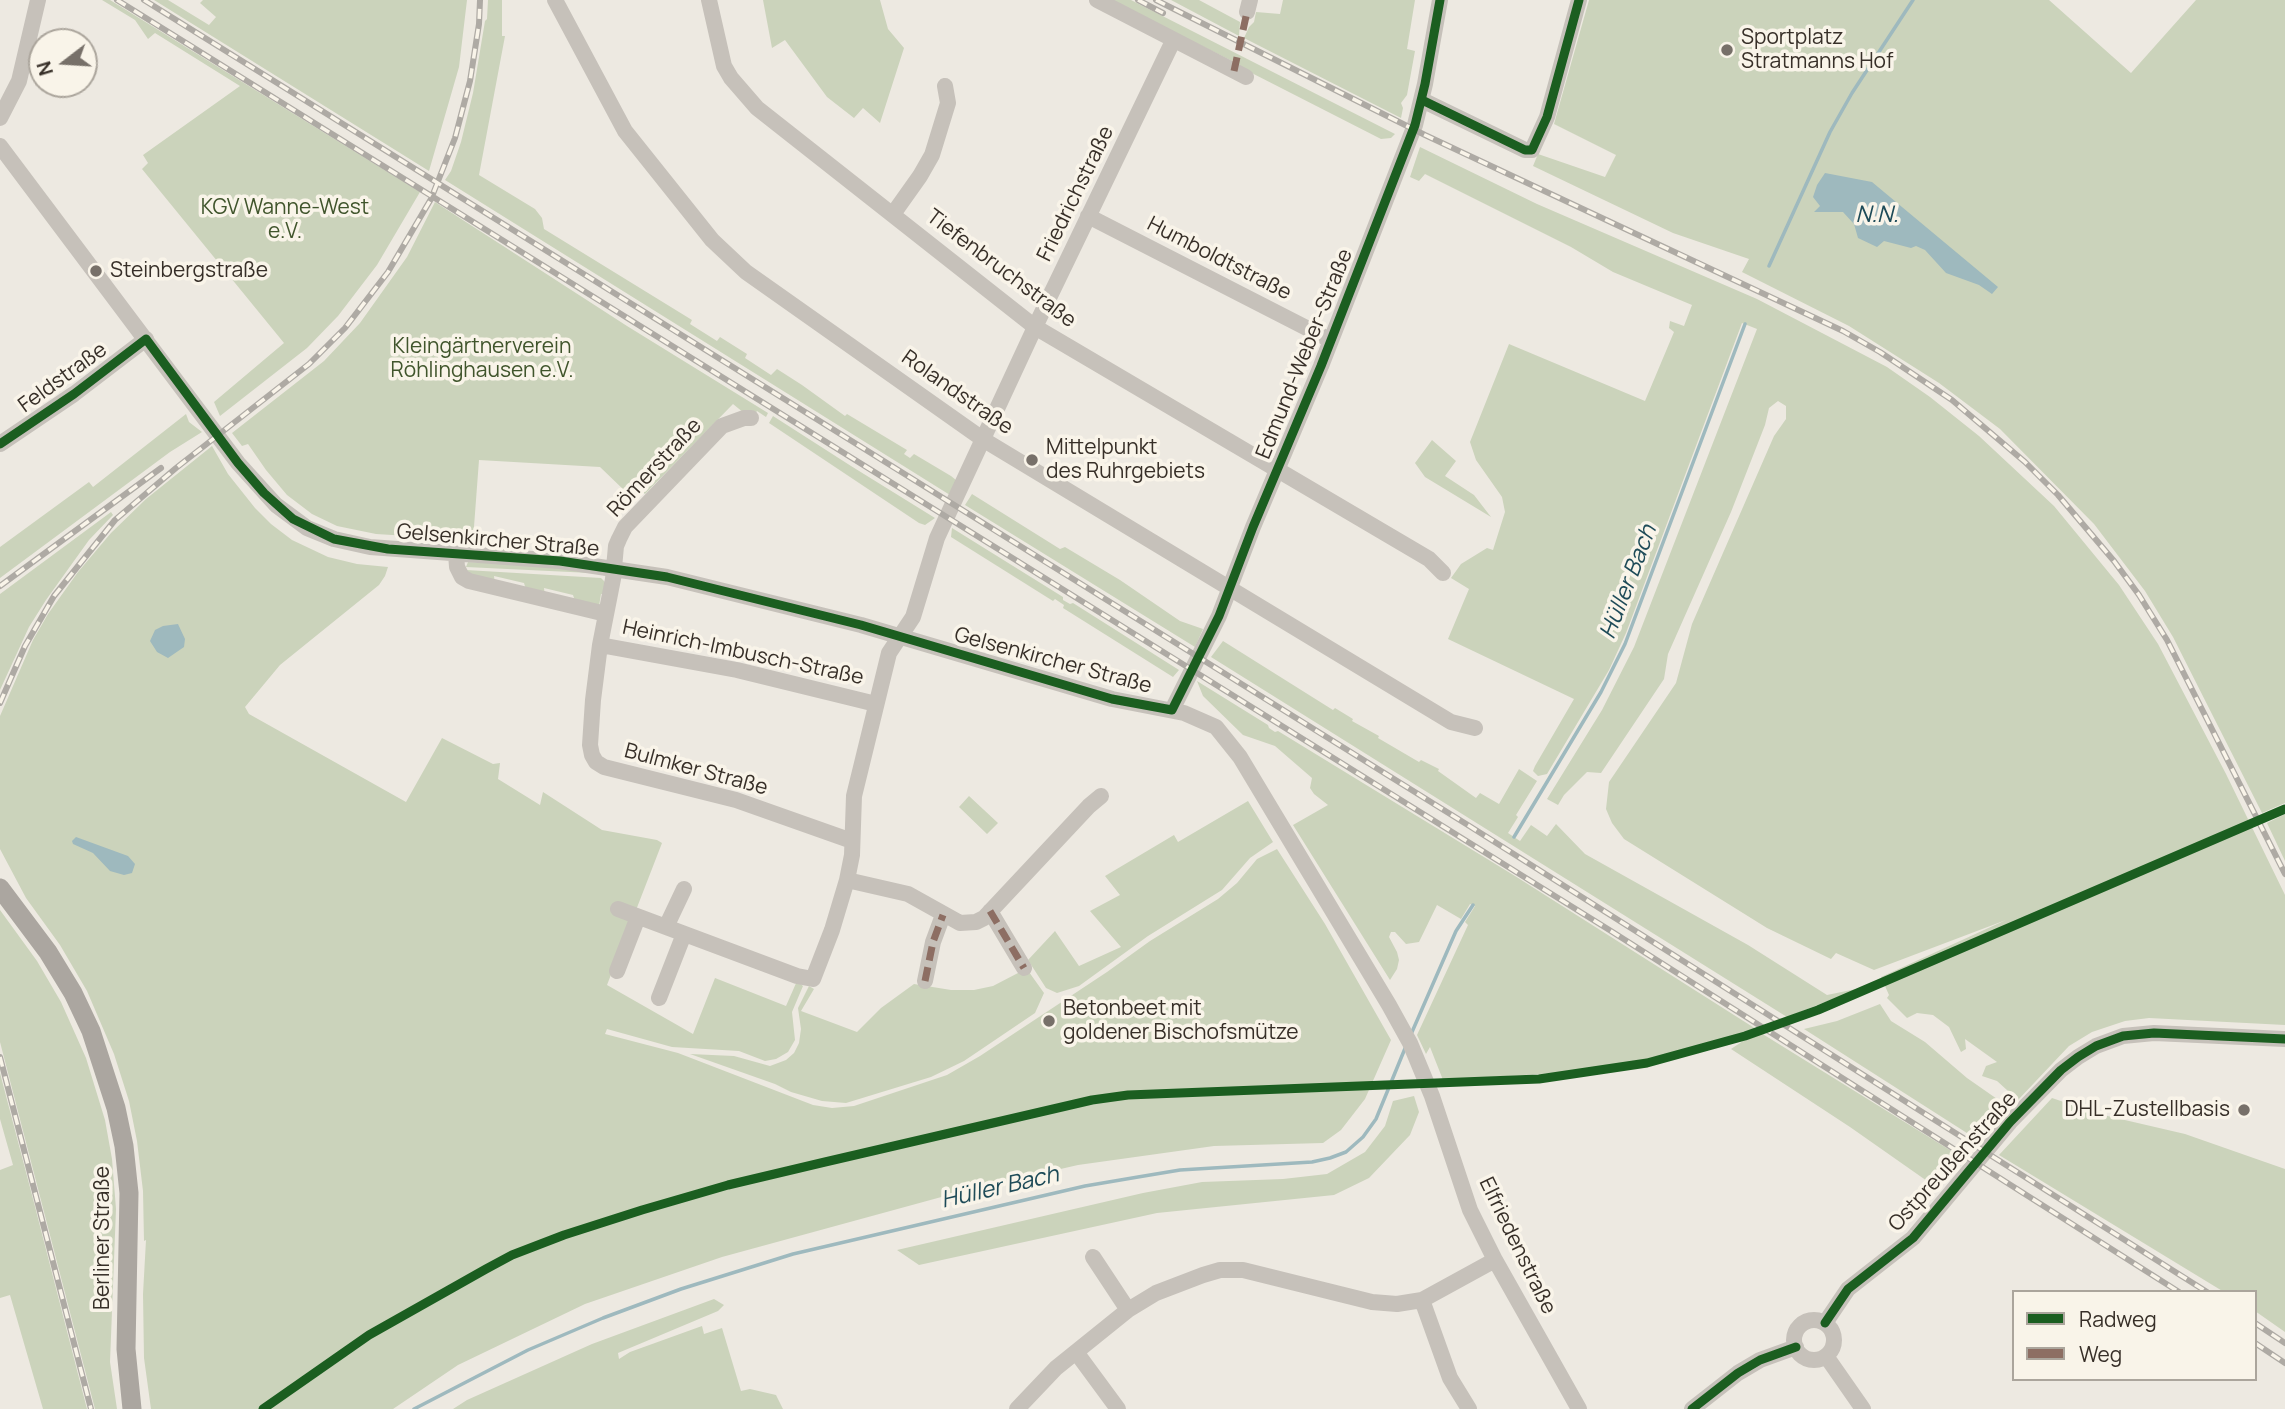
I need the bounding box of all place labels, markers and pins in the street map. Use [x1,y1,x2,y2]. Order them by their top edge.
place label: Sportplatz Stratmanns Hof [1741,25,1893,75]
marker: Sportplatz Stratmanns Hof [1719,42,1735,58]
place label: Steinbergstraße [110,258,268,284]
marker: Steinbergstraße [88,263,104,279]
place label: Mittelpunkt des Ruhrgebiets [1046,435,1205,485]
marker: Mittelpunkt des Ruhrgebiets [1024,452,1040,468]
place label: Betonbeet mit goldener Bischofsmütze [1063,996,1299,1046]
marker: Betonbeet mit goldener Bischofsmütze [1041,1013,1057,1029]
place label: DHL-Zustellbasis [2064,1097,2230,1123]
marker: DHL-Zustellbasis [2236,1102,2252,1118]

